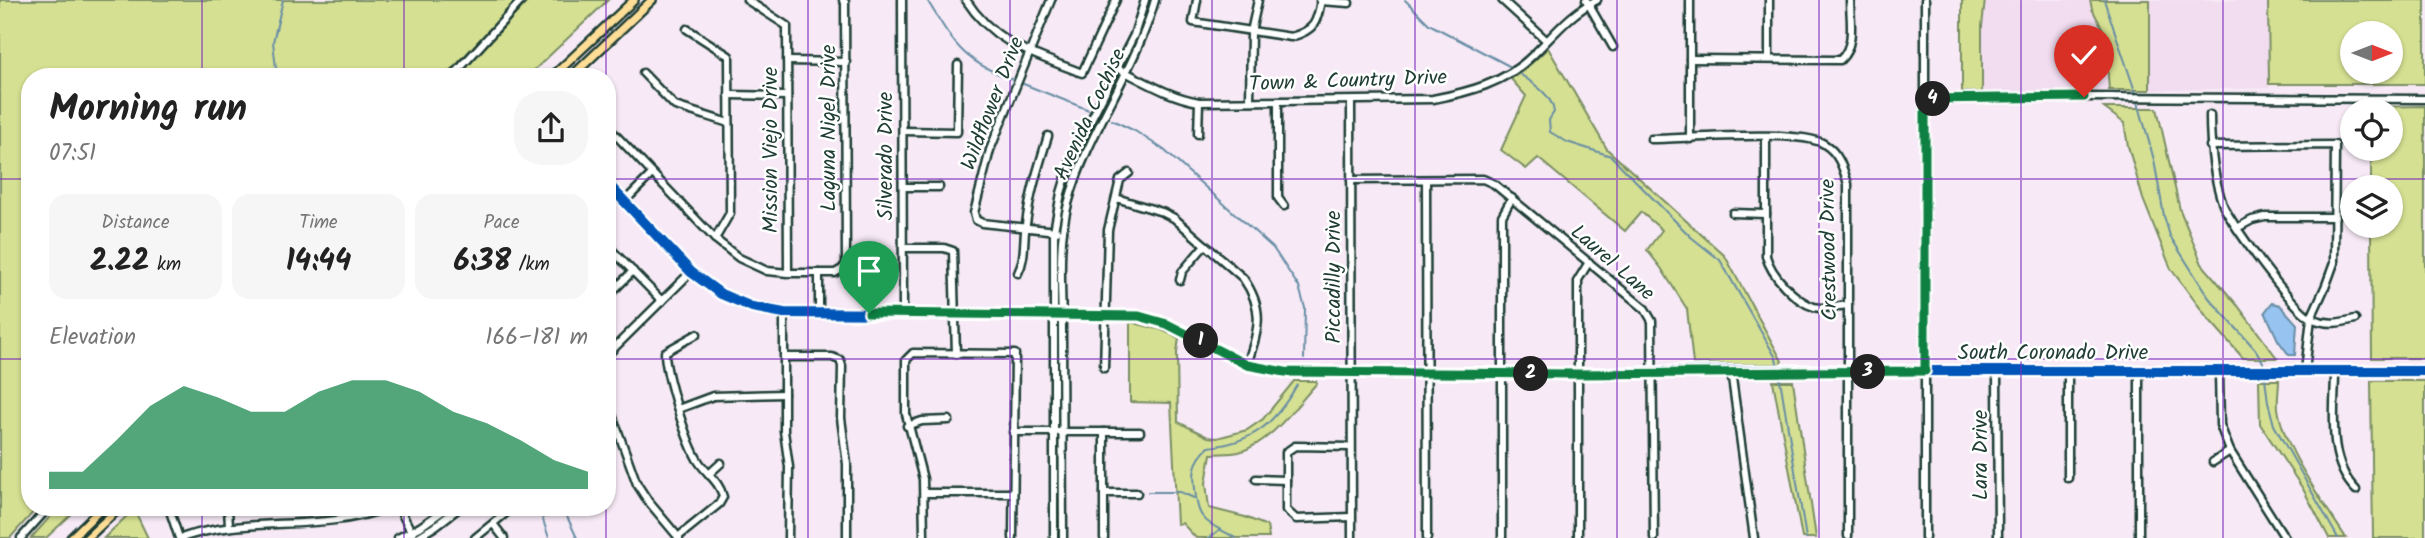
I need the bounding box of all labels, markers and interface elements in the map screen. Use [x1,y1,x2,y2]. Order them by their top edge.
north arrow [2340,21,2403,84]
map controls [2340,21,2403,238]
pin [2054,25,2114,97]
street label: Wildflower Drive [953,31,1034,175]
icon: check [2065,36,2103,74]
street label: Avenida Cochise [1045,43,1136,186]
street label: Laguna Nigel Drive [813,44,846,211]
street label: Town & Country Drive [1248,62,1448,101]
street label: Mission Viejo Drive [755,66,788,233]
text: Morning run [49,80,247,140]
pin: 4 [1916,82,1951,116]
text: 4 [1927,83,1938,113]
button: share [514,91,588,165]
street label: Silverado Drive [870,91,903,220]
button: locate [2340,98,2403,161]
text: 07:51 [49,136,96,172]
button: layers [2340,175,2403,238]
street label: Crestwood Drive [1812,178,1847,321]
text: Distance [101,208,170,238]
text: Time [299,208,338,238]
text: Pace [483,208,520,238]
street label: Piccadilly Drive [1318,210,1351,343]
street label: Laurel Lane [1562,217,1662,310]
text: 2.22 [90,238,149,286]
text: 14:44 [286,238,351,286]
text: 6:38 [453,238,511,286]
pin [839,241,899,313]
text: km [149,250,181,280]
text: /km [511,250,550,280]
icon: arrive [850,252,888,290]
text: Elevation [49,320,136,356]
text: 166–181 m [485,320,588,356]
pin: 1 [1184,324,1218,358]
text: 1 [1198,325,1203,355]
street label: South Coronado Drive [1958,337,2149,370]
pin: 3 [1850,354,1885,390]
pin: 2 [1514,356,1548,392]
text: 3 [1862,356,1873,386]
text: 2 [1525,358,1536,388]
street label: Lara Drive [1965,409,1998,500]

